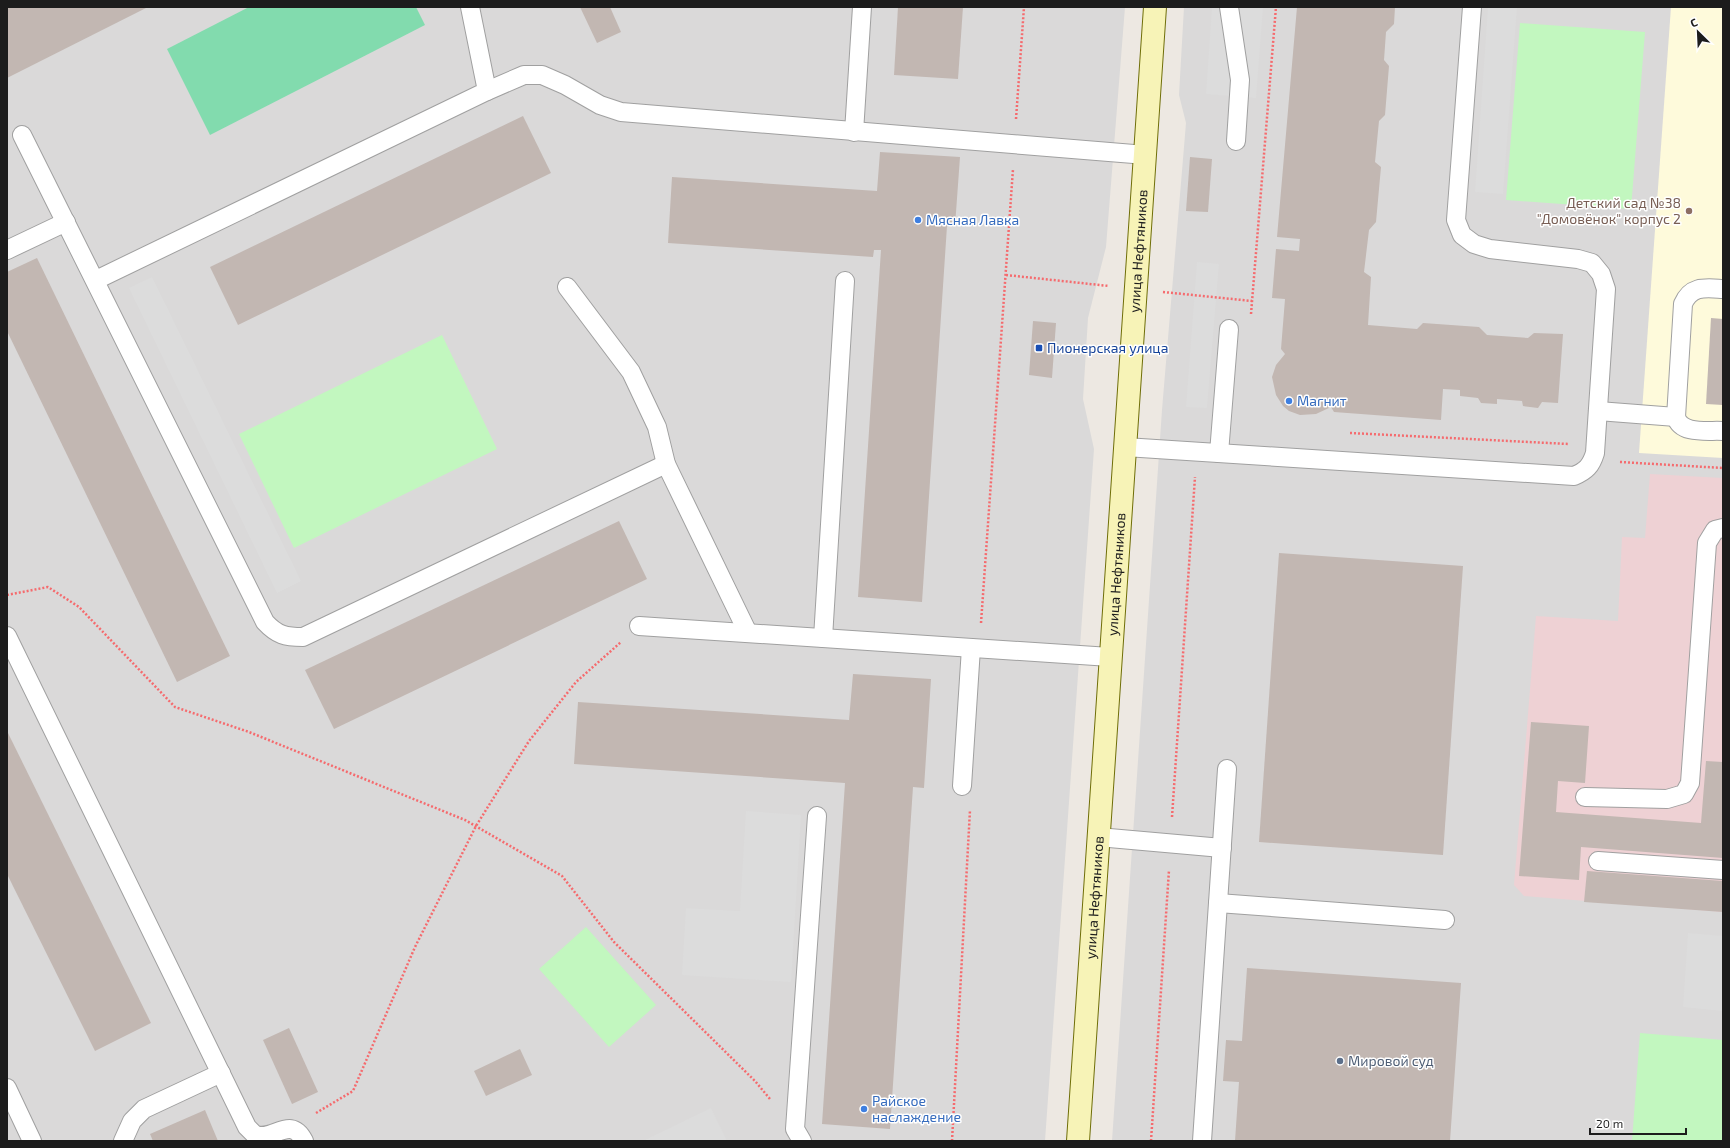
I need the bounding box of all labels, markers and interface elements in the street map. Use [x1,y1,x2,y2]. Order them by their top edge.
north arrow [1678,12,1718,52]
text: С [1688,15,1700,30]
street label: улица Нефтяников [1125,189,1151,313]
place label: Детский сад №38 "Домовёнок" корпус 2 [1537,194,1681,227]
marker: Детский сад №38 "Домовёнок" корпус 2 [1684,206,1694,216]
place label: Мясная Лавка [926,211,1019,228]
marker: Мясная Лавка [913,215,923,225]
place label: Пионерская улица [1047,339,1168,356]
marker: Пионерская улица [1034,343,1044,353]
place label: Магнит [1297,392,1347,409]
marker: Магнит [1284,396,1294,406]
street label: улица Нефтяников [1103,512,1129,636]
street label: улица Нефтяников [1081,835,1107,960]
place label: Мировой суд [1348,1052,1434,1069]
marker: Мировой суд [1335,1056,1345,1066]
place label: Райское наслаждение [872,1092,961,1125]
marker: Райское наслаждение [859,1104,869,1114]
scale bar [1590,1110,1686,1136]
text: 20 m [1596,1116,1623,1130]

